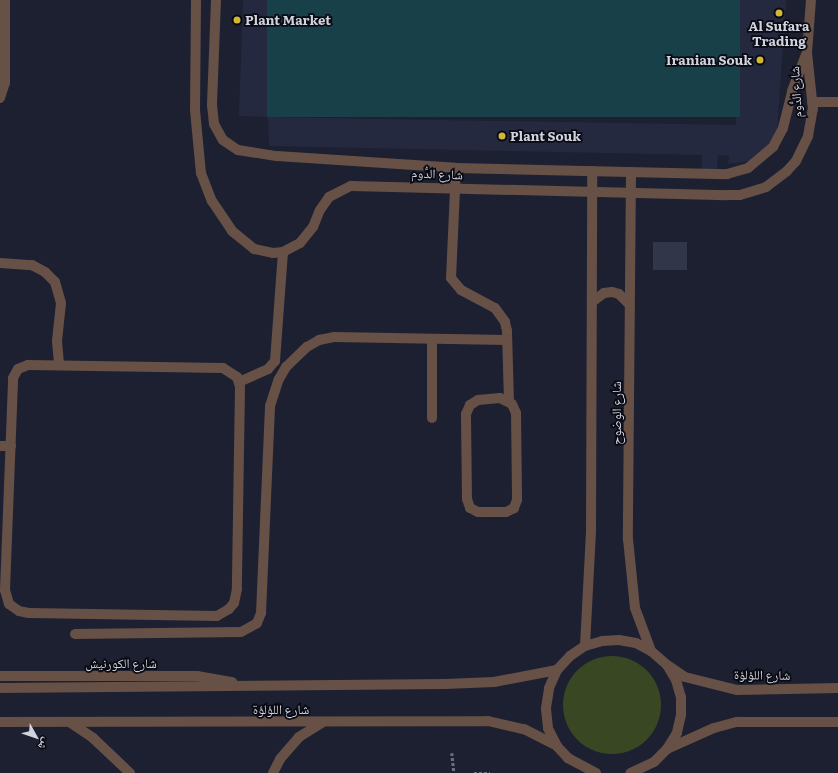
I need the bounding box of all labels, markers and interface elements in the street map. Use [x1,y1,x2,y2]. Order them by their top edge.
marker: Al Sufara Trading [774,8,784,18]
place label: Plant Market [245,12,331,28]
marker: Plant Market [232,15,242,25]
place label: Al Sufara Trading [748,19,810,50]
place label: Iranian Souk [666,52,752,68]
marker: Iranian Souk [755,55,765,65]
street label: شارع الدُّوم [787,66,805,118]
place label: Plant Souk [510,128,581,144]
marker: Plant Souk [497,131,507,141]
street label: شارع الدُّوم [411,165,463,183]
street label: شارع الوضوح [608,381,624,445]
street label: شارع الكورنيش [85,655,157,671]
street label: شارع اللؤلؤة [734,667,790,683]
street label: شارع اللؤلؤة [253,701,309,717]
north arrow [16,717,56,757]
text: ش [35,735,55,754]

